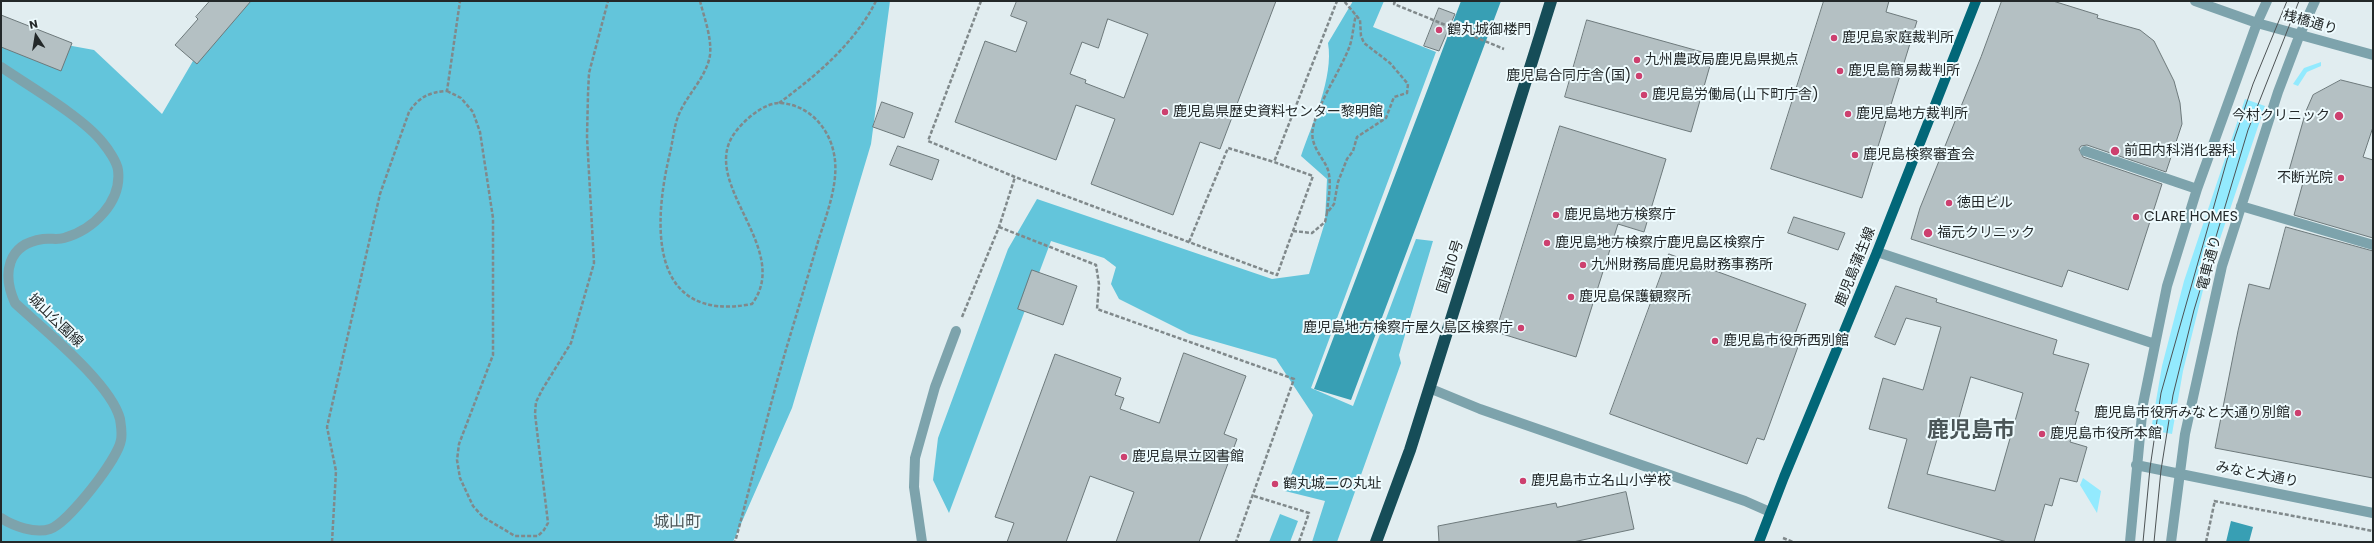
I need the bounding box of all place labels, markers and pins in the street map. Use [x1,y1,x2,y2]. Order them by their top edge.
place label: 鶴丸城御楼門 [1447,22,1531,38]
marker: 鶴丸城御楼門 [1434,25,1444,35]
place label: 鹿児島家庭裁判所 [1842,30,1954,46]
marker: 鹿児島家庭裁判所 [1829,33,1839,43]
place label: 九州農政局鹿児島県拠点 [1645,52,1799,68]
marker: 九州農政局鹿児島県拠点 [1632,55,1642,65]
place label: 鹿児島簡易裁判所 [1848,63,1960,79]
marker: 鹿児島簡易裁判所 [1835,66,1845,76]
place label: 鹿児島合同庁舎(国) [1506,68,1631,84]
marker: 鹿児島合同庁舎(国) [1634,71,1644,81]
place label: 鹿児島労働局(山下町庁舎) [1652,87,1819,103]
marker: 鹿児島労働局(山下町庁舎) [1639,90,1649,100]
place label: 鹿児島県歴史資料センター黎明館 [1173,104,1383,120]
place label: 鹿児島地方裁判所 [1856,106,1968,122]
marker: 鹿児島県歴史資料センター黎明館 [1160,107,1170,117]
place label: 今村クリニック [2232,108,2330,124]
marker: 鹿児島地方裁判所 [1843,109,1853,119]
marker: 今村クリニック [2333,110,2345,122]
place label: 前田内科消化器科 [2124,143,2236,159]
marker: 前田内科消化器科 [2109,145,2121,157]
place label: 鹿児島検察審査会 [1863,147,1975,163]
marker: 鹿児島検察審査会 [1850,150,1860,160]
place label: 不断光院 [2277,170,2333,186]
marker: 不断光院 [2336,173,2346,183]
place label: 徳田ビル [1957,195,2013,211]
marker: 徳田ビル [1944,198,1954,208]
place label: 鹿児島地方検察庁 [1564,207,1676,223]
place label: CLARE HOMES [2144,209,2238,225]
marker: 鹿児島地方検察庁 [1551,210,1561,220]
marker: CLARE HOMES [2131,212,2141,222]
place label: 福元クリニック [1937,225,2035,241]
marker: 福元クリニック [1922,227,1934,239]
place label: 鹿児島地方検察庁鹿児島区検察庁 [1555,235,1765,251]
marker: 鹿児島地方検察庁鹿児島区検察庁 [1542,238,1552,248]
place label: 九州財務局鹿児島財務事務所 [1591,257,1773,273]
marker: 九州財務局鹿児島財務事務所 [1578,260,1588,270]
place label: 鹿児島保護観察所 [1579,289,1691,305]
marker: 鹿児島保護観察所 [1566,292,1576,302]
place label: 鹿児島地方検察庁屋久島区検察庁 [1303,320,1513,336]
marker: 鹿児島地方検察庁屋久島区検察庁 [1516,323,1526,333]
place label: 鹿児島市役所西別館 [1723,333,1849,349]
marker: 鹿児島市役所西別館 [1710,336,1720,346]
place label: 鹿児島市役所みなと大通り別館 [2094,405,2290,421]
marker: 鹿児島市役所みなと大通り別館 [2293,408,2303,418]
place label: 鹿児島市役所本館 [2050,426,2162,442]
marker: 鹿児島市役所本館 [2037,429,2047,439]
place label: 鹿児島県立図書館 [1132,449,1244,465]
marker: 鹿児島県立図書館 [1119,452,1129,462]
place label: 鹿児島市立名山小学校 [1531,473,1671,489]
place label: 鶴丸城二の丸址 [1283,476,1381,492]
marker: 鹿児島市立名山小学校 [1518,476,1528,486]
marker: 鶴丸城二の丸址 [1270,479,1280,489]

